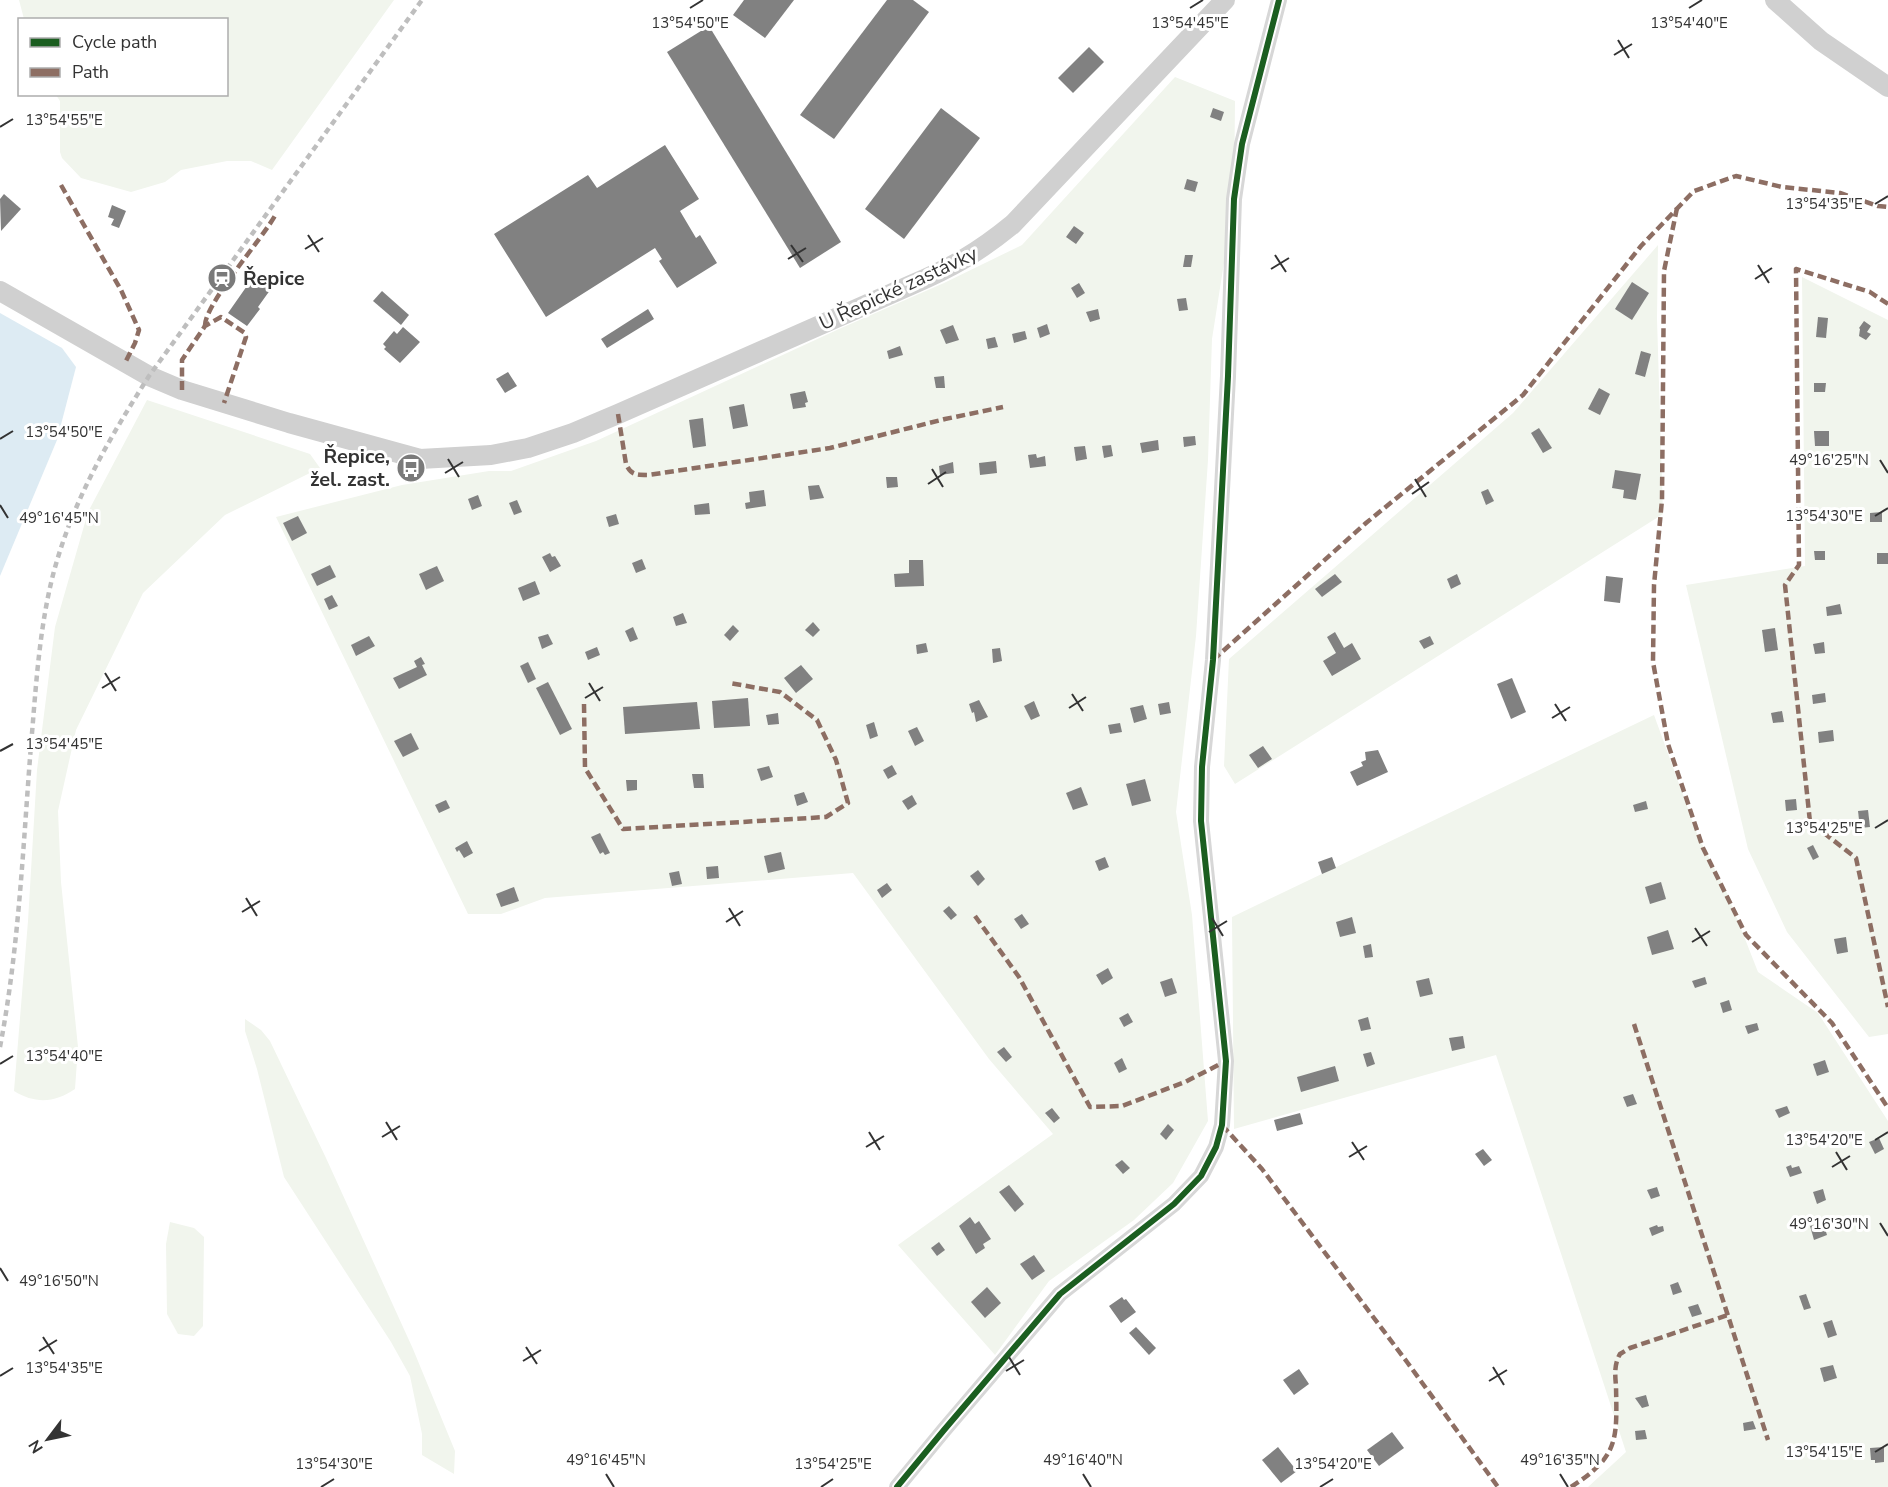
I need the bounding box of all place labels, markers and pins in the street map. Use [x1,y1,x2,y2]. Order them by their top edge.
station icon: Řepice [206,262,238,294]
place label: Řepice [243,265,305,292]
place label: Řepice, žel. zast. [310,443,390,493]
bus stop icon: Řepice, žel. zast. [395,452,427,484]

